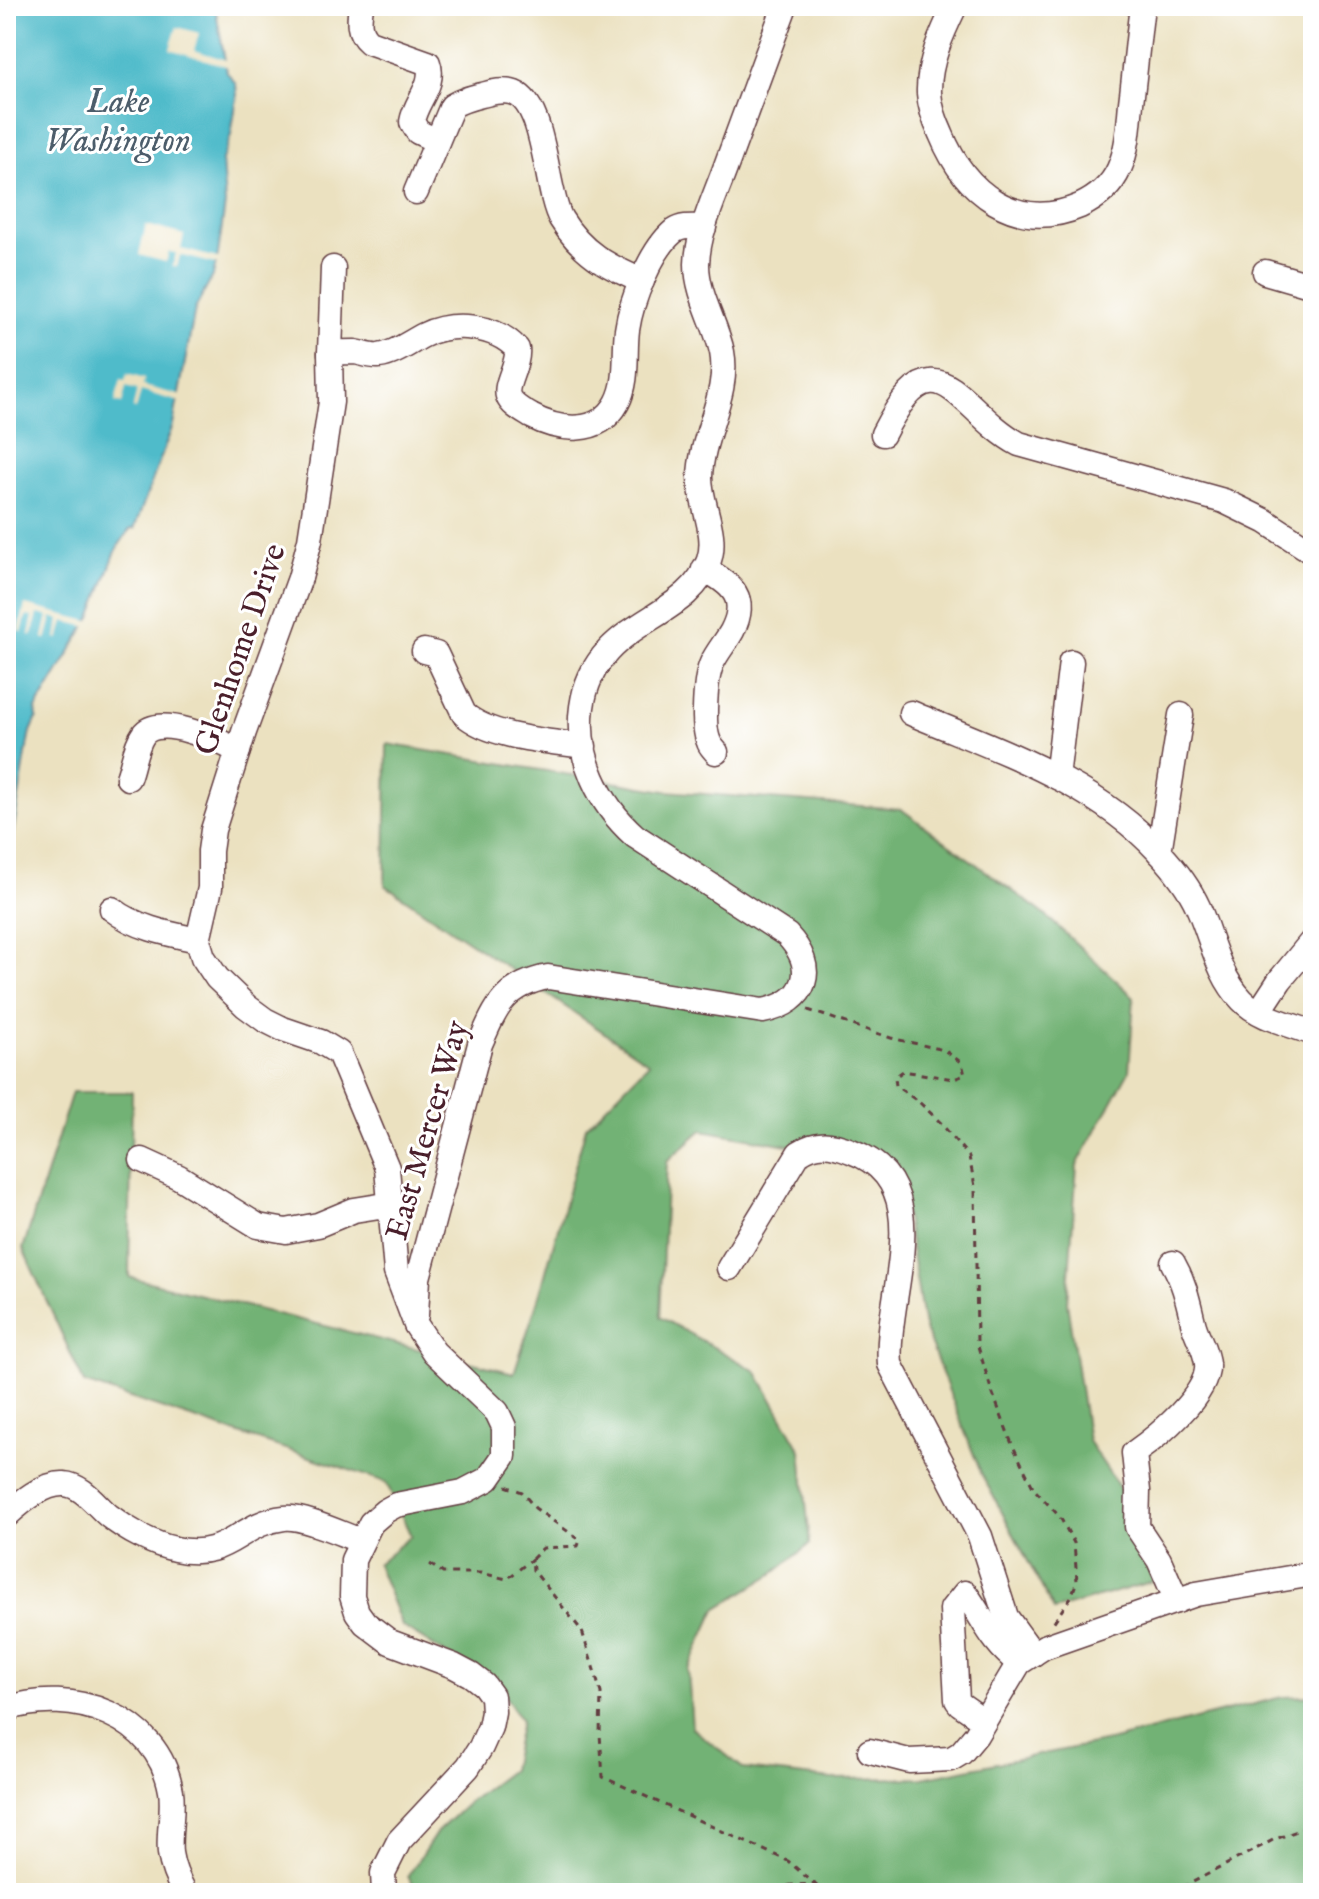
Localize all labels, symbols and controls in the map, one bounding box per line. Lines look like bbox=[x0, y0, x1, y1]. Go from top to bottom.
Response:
water label: Lake Washington bbox=[45, 81, 191, 163]
street label: Glenhome Drive bbox=[186, 539, 297, 761]
street label: East Mercer Way bbox=[377, 1016, 479, 1245]

